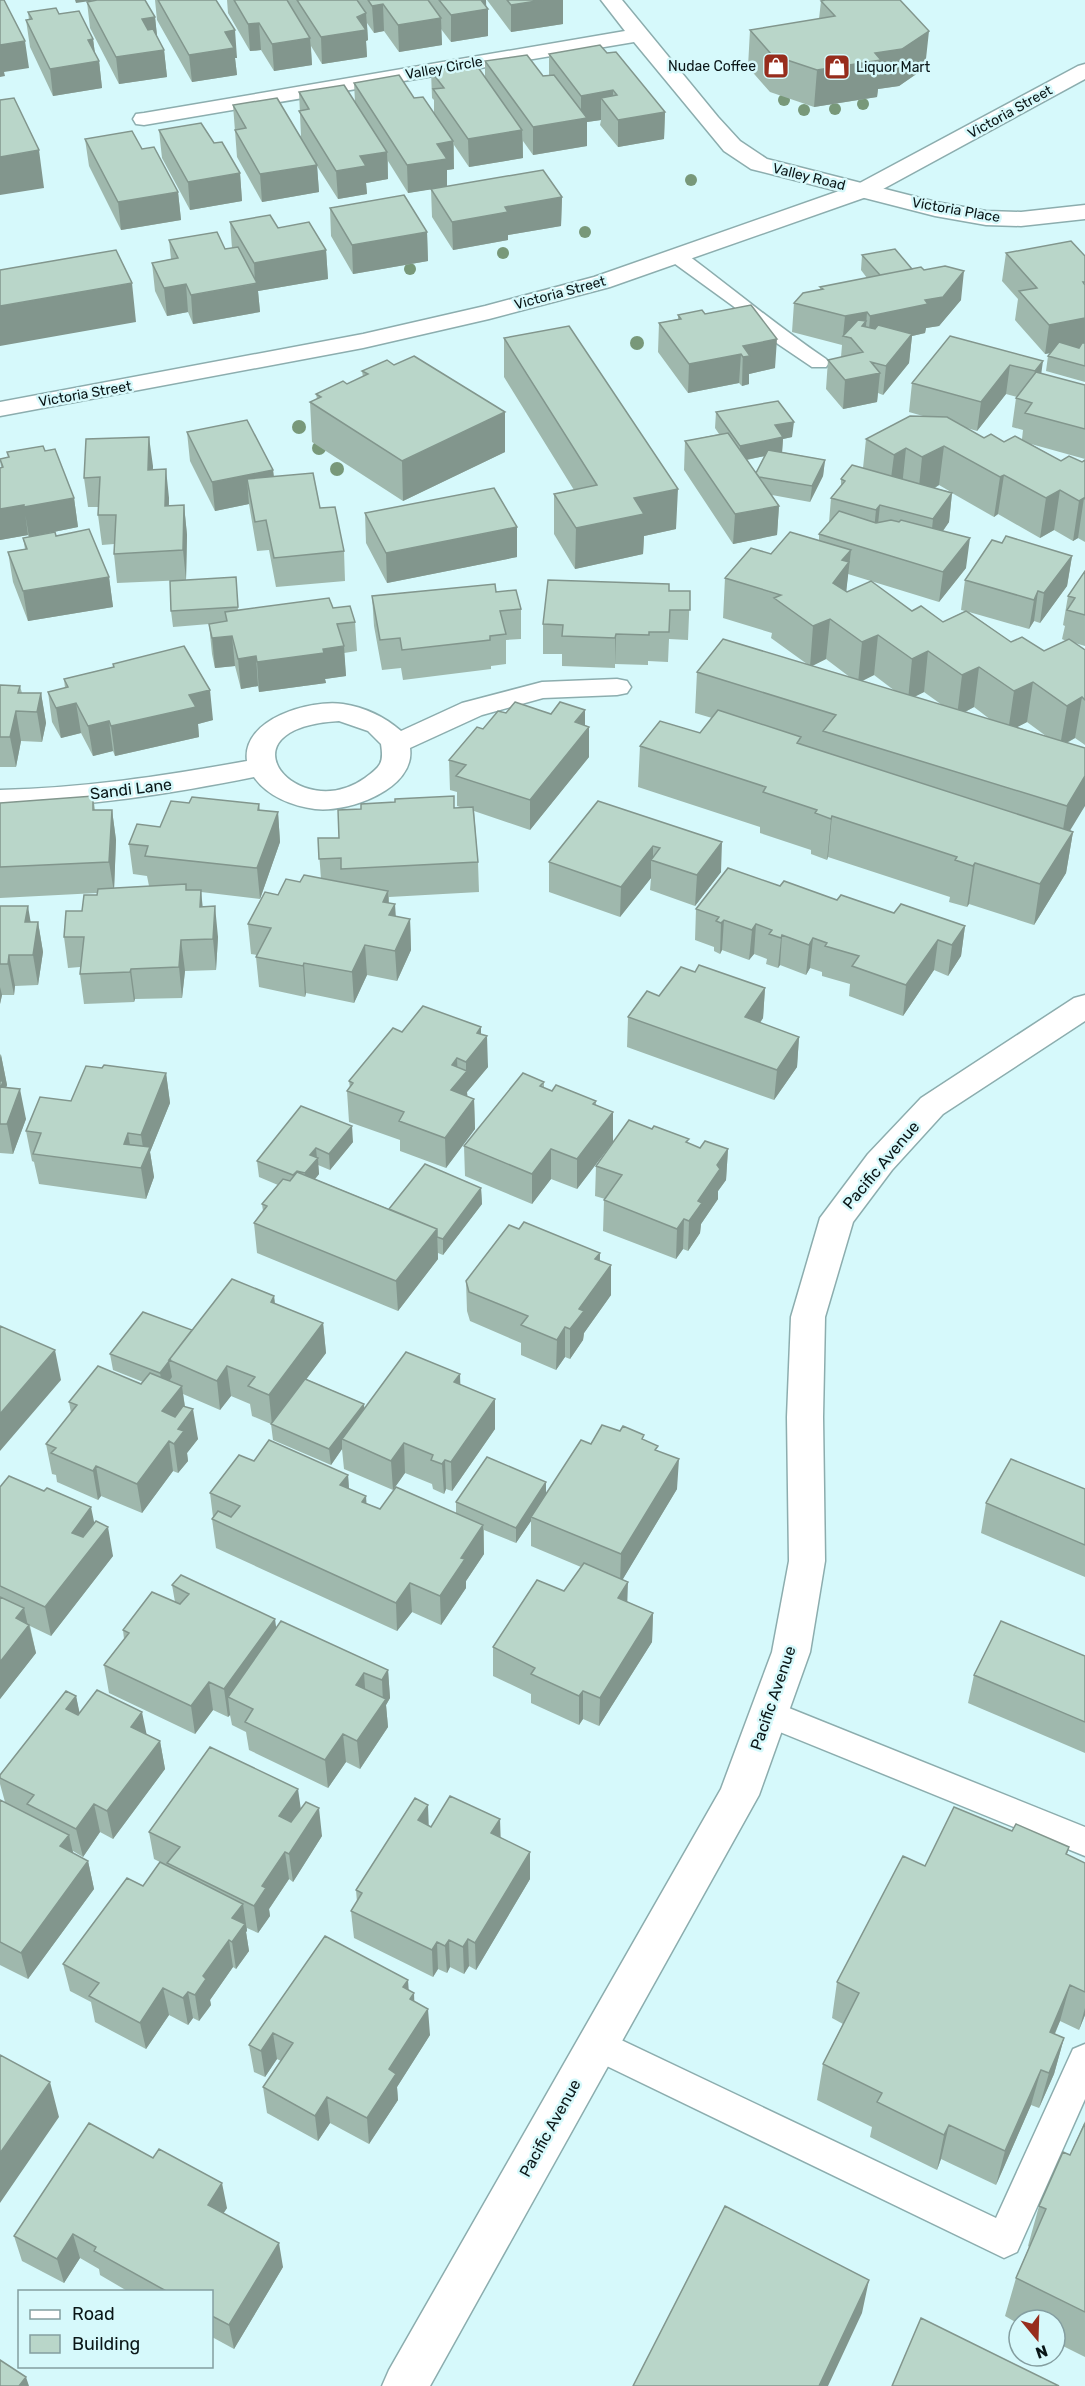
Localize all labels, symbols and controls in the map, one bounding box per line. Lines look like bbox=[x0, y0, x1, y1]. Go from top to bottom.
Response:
shop icon: Nudae Coffee bbox=[761, 51, 791, 81]
shop icon: Liquor Mart bbox=[822, 52, 852, 82]
street label: Valley Circle bbox=[404, 53, 484, 83]
place label: Nudae Coffee bbox=[668, 58, 756, 75]
place label: Liquor Mart bbox=[856, 59, 931, 76]
street label: Victoria Street bbox=[965, 82, 1056, 142]
street label: Valley Road bbox=[771, 160, 847, 194]
street label: Victoria Place bbox=[911, 194, 1002, 226]
street label: Victoria Street bbox=[512, 272, 608, 313]
street label: Victoria Street bbox=[37, 377, 133, 411]
street label: Sandi Lane bbox=[89, 775, 173, 803]
street label: Pacific Avenue bbox=[839, 1117, 923, 1213]
street label: Pacific Avenue bbox=[746, 1643, 800, 1753]
street label: Pacific Avenue bbox=[515, 2076, 585, 2180]
legend bbox=[18, 2290, 213, 2368]
text: Road bbox=[72, 2303, 115, 2325]
north arrow bbox=[1007, 2308, 1067, 2368]
text: Building bbox=[72, 2333, 140, 2355]
text: N bbox=[1033, 2341, 1050, 2363]

